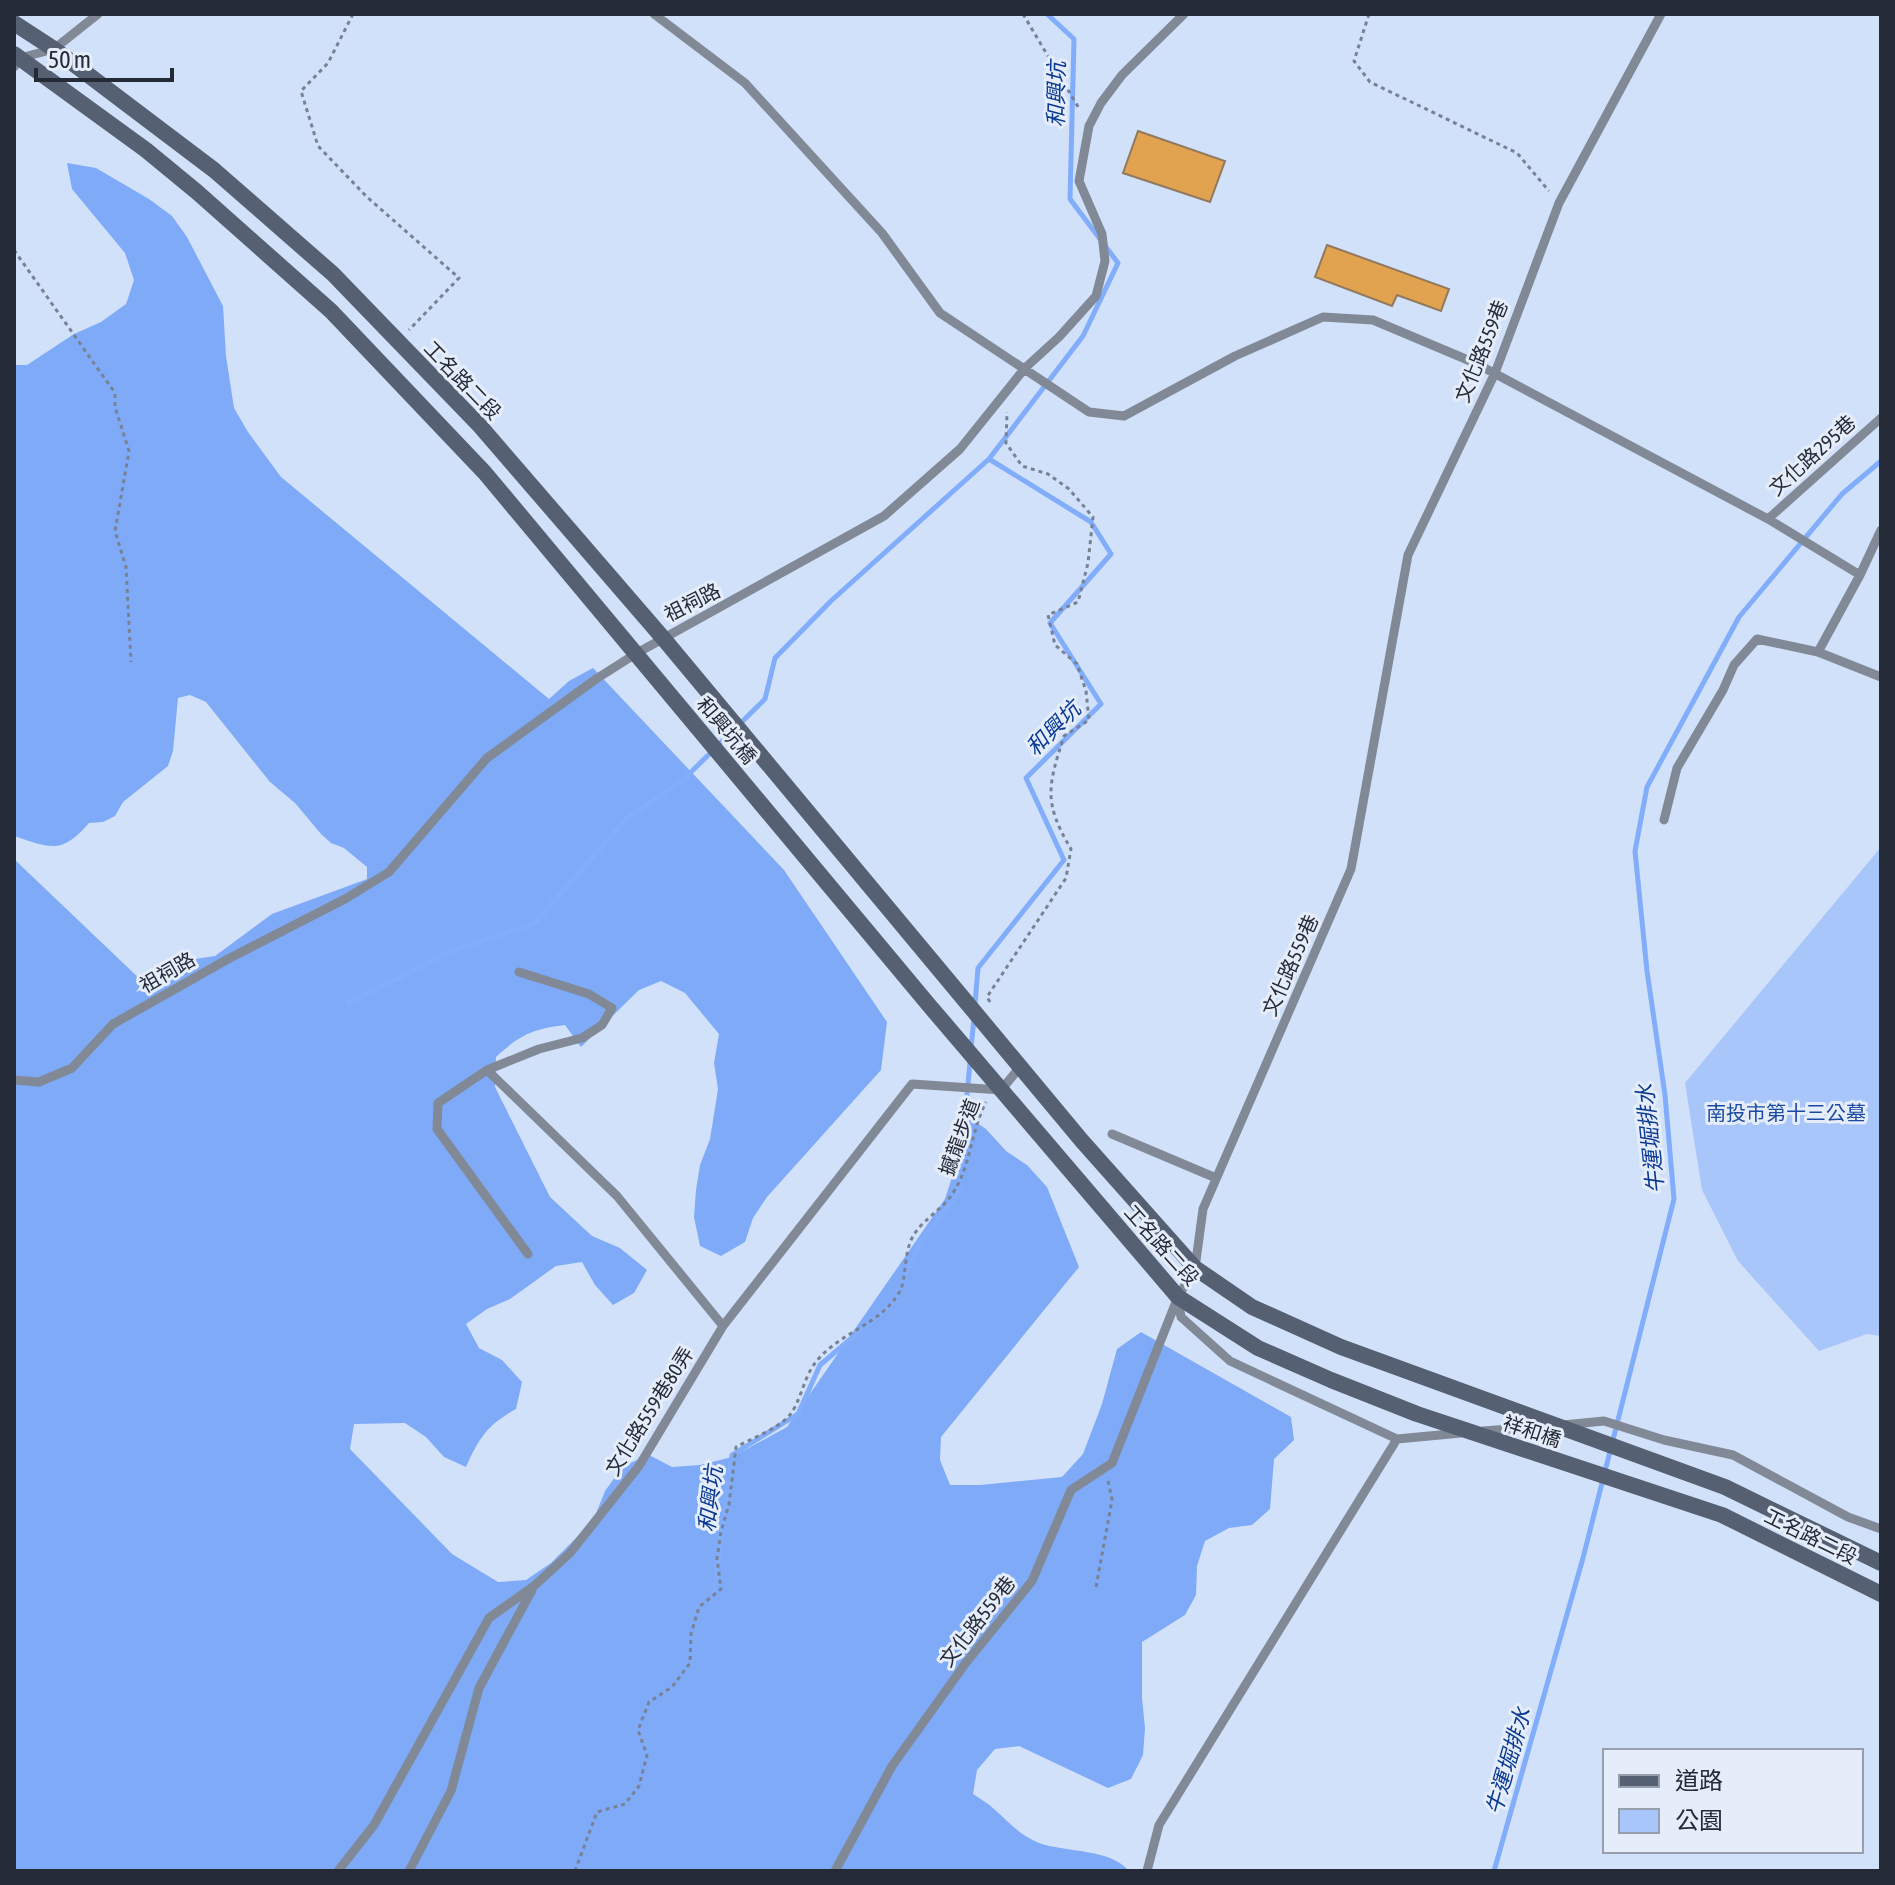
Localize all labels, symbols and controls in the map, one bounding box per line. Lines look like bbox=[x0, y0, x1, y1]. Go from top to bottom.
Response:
scale bar bbox=[36, 32, 172, 82]
text: 50 m bbox=[48, 46, 91, 73]
water label: 和興坑 bbox=[1042, 58, 1070, 127]
street label: 文化路559巷 bbox=[1450, 297, 1512, 405]
street label: 工名路二段 bbox=[420, 336, 506, 424]
street label: 文化路295巷 bbox=[1764, 410, 1860, 500]
street label: 祖祠路 bbox=[660, 578, 724, 626]
street label: 和興坑橋 bbox=[692, 692, 762, 768]
water label: 和興坑 bbox=[1020, 693, 1088, 761]
street label: 文化路559巷 bbox=[1257, 911, 1323, 1019]
street label: 祖祠路 bbox=[135, 947, 199, 997]
water label: 牛運堀排水 bbox=[1631, 1082, 1669, 1195]
street label: 撼龍步道 bbox=[935, 1095, 983, 1179]
park label: 南投市第十三公墓 bbox=[1706, 1101, 1866, 1124]
street label: 工名路二段 bbox=[1120, 1200, 1204, 1290]
street label: 文化路559巷80弄 bbox=[600, 1343, 698, 1479]
street label: 祥和橋 bbox=[1500, 1411, 1564, 1451]
water label: 和興坑 bbox=[693, 1462, 727, 1533]
street label: 工名路二段 bbox=[1761, 1504, 1861, 1568]
street label: 文化路559巷 bbox=[935, 1571, 1019, 1671]
water label: 牛運堀排水 bbox=[1480, 1704, 1536, 1817]
legend bbox=[1603, 1749, 1863, 1853]
text: 道路 bbox=[1675, 1767, 1723, 1794]
text: 公園 bbox=[1675, 1807, 1723, 1834]

